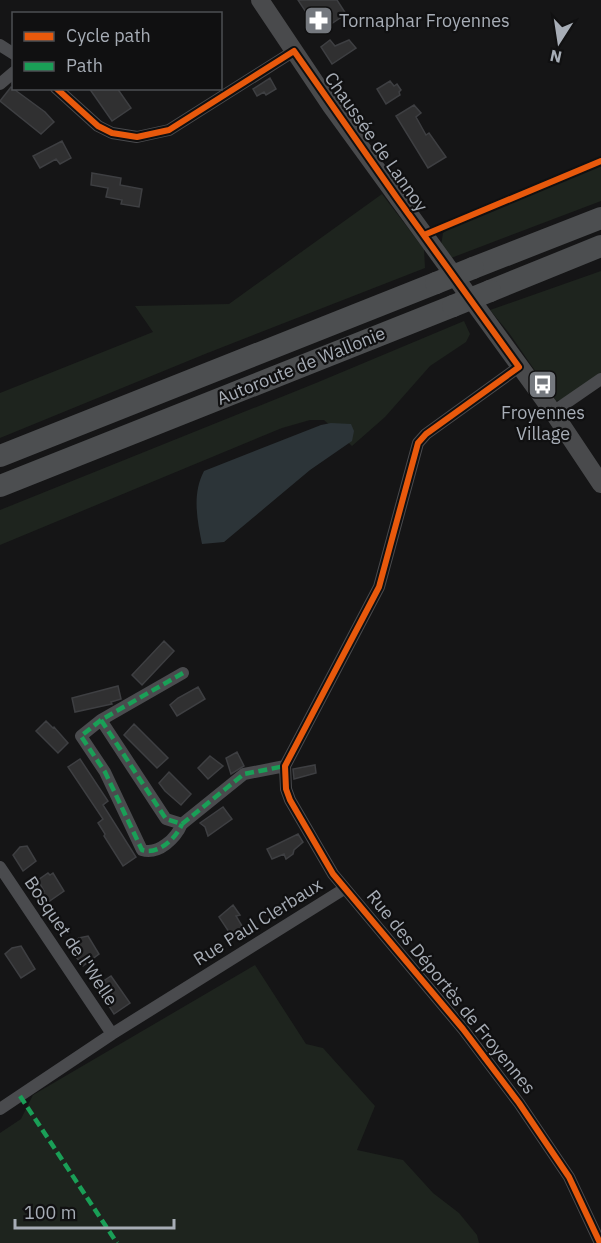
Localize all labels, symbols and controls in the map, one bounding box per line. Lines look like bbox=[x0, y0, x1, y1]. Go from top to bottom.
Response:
pharmacy icon: Tornaphar Froyennes bbox=[302, 5, 334, 37]
place label: Tornaphar Froyennes bbox=[339, 9, 510, 32]
legend bbox=[12, 12, 222, 90]
north arrow bbox=[529, 12, 589, 72]
text: Cycle path bbox=[66, 24, 151, 47]
text: N bbox=[548, 46, 564, 68]
text: Path bbox=[66, 54, 103, 77]
street label: Chaussée de Lannoy bbox=[320, 67, 433, 216]
street label: Autoroute de Wallonie bbox=[213, 321, 389, 410]
bus stop icon: Froyennes Village bbox=[527, 368, 559, 400]
place label: Froyennes Village bbox=[501, 401, 585, 445]
street label: Bosquet de l'Welle bbox=[20, 872, 123, 1010]
street label: Rue Paul Clerbaux bbox=[189, 873, 326, 970]
street label: Rue des Déportès de Froyennes bbox=[362, 885, 541, 1098]
scale bar bbox=[15, 1192, 174, 1230]
text: 100 m bbox=[24, 1201, 76, 1224]

